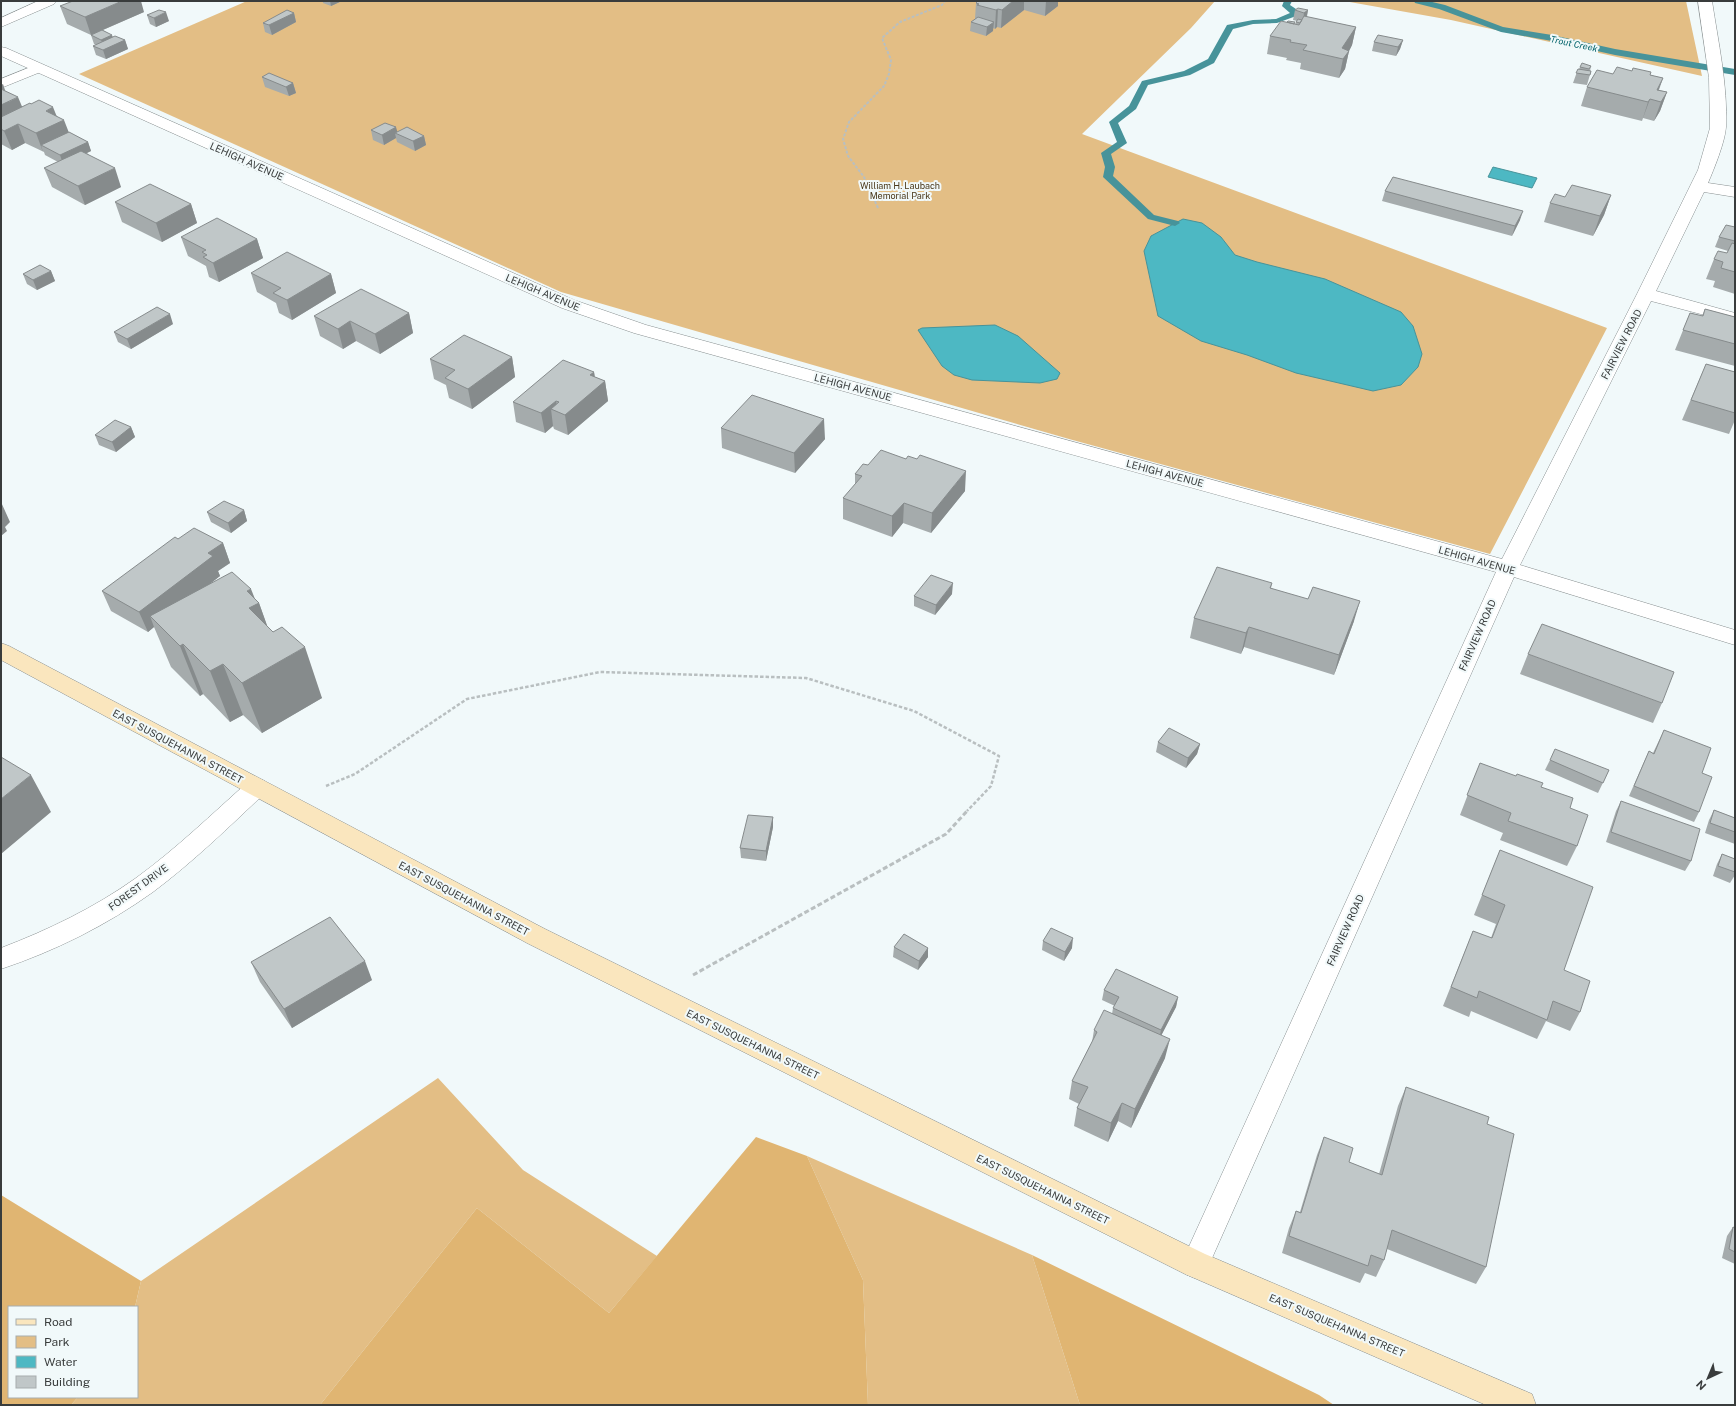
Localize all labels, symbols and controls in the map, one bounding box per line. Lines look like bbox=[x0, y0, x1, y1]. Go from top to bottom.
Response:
water label: Trout Creek bbox=[1550, 33, 1599, 54]
street label: LEHIGH AVENUE bbox=[208, 139, 286, 183]
park label: William H. Laubach Memorial Park bbox=[860, 180, 940, 201]
street label: LEHIGH AVENUE bbox=[504, 271, 582, 313]
street label: FAIRVIEW ROAD bbox=[1598, 307, 1644, 381]
street label: LEHIGH AVENUE bbox=[813, 371, 893, 403]
street label: LEHIGH AVENUE bbox=[1125, 457, 1205, 489]
street label: LEHIGH AVENUE bbox=[1437, 543, 1517, 577]
street label: FAIRVIEW ROAD bbox=[1456, 597, 1498, 673]
street label: EAST SUSQUEHANNA STREET bbox=[111, 706, 245, 786]
street label: EAST SUSQUEHANNA STREET bbox=[397, 858, 531, 938]
street label: FOREST DRIVE bbox=[106, 861, 170, 913]
street label: FAIRVIEW ROAD bbox=[1324, 892, 1366, 968]
street label: EAST SUSQUEHANNA STREET bbox=[685, 1007, 821, 1081]
street label: EAST SUSQUEHANNA STREET bbox=[975, 1152, 1111, 1226]
street label: EAST SUSQUEHANNA STREET bbox=[1267, 1291, 1407, 1359]
legend bbox=[8, 1306, 138, 1398]
text: Road bbox=[44, 1315, 72, 1329]
text: Park bbox=[44, 1335, 70, 1349]
text: Water bbox=[44, 1355, 78, 1369]
north arrow bbox=[1688, 1358, 1728, 1398]
text: Building bbox=[44, 1375, 90, 1389]
text: N bbox=[1694, 1378, 1708, 1392]

